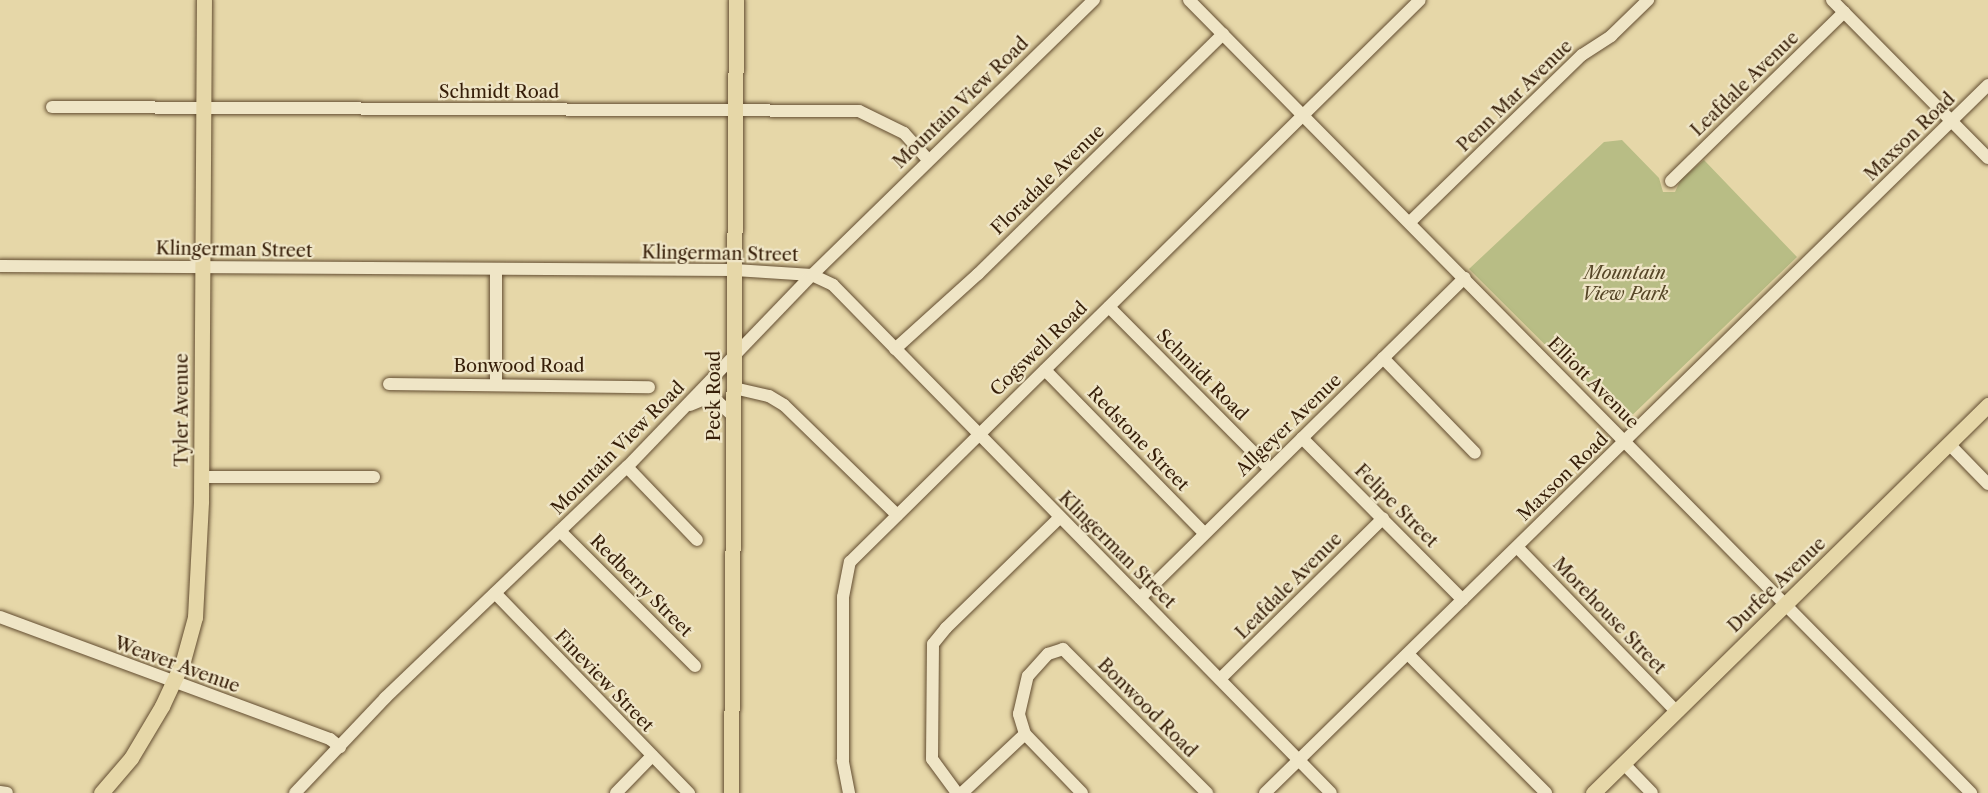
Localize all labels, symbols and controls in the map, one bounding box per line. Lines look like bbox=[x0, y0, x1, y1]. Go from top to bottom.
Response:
street label: Leafdale Avenue bbox=[1686, 27, 1804, 141]
street label: Mountain View Road bbox=[888, 32, 1034, 174]
street label: Penn Mar Avenue bbox=[1453, 35, 1577, 157]
street label: Schmidt Road bbox=[439, 81, 559, 103]
street label: Maxson Road bbox=[1860, 88, 1960, 186]
street label: Floradale Avenue bbox=[987, 120, 1109, 240]
street label: Klingerman Street bbox=[156, 238, 312, 262]
street label: Klingerman Street bbox=[642, 242, 798, 266]
park label: Mountain View Park bbox=[1582, 263, 1668, 306]
street label: Cogswell Road bbox=[986, 297, 1092, 401]
street label: Schmidt Road bbox=[1152, 325, 1252, 425]
street label: Elliott Avenue bbox=[1543, 333, 1643, 433]
street label: Peck Road bbox=[703, 351, 725, 441]
street label: Tyler Avenue bbox=[171, 353, 193, 467]
street label: Bonwood Road bbox=[453, 355, 585, 377]
street label: Allgeyer Avenue bbox=[1231, 369, 1347, 481]
street label: Mountain View Road bbox=[546, 376, 690, 520]
street label: Redstone Street bbox=[1083, 382, 1193, 496]
street label: Maxson Road bbox=[1513, 428, 1613, 526]
street label: Felipe Street bbox=[1350, 460, 1442, 552]
street label: Klingerman Street bbox=[1054, 487, 1180, 613]
street label: Leafdale Avenue bbox=[1231, 528, 1347, 644]
street label: Redberry Street bbox=[585, 530, 697, 642]
street label: Durfee Avenue bbox=[1723, 533, 1831, 637]
street label: Morehouse Street bbox=[1548, 553, 1670, 679]
street label: Fineview Street bbox=[550, 625, 658, 737]
street label: Weaver Avenue bbox=[111, 632, 243, 698]
street label: Bonwood Road bbox=[1093, 654, 1201, 762]

